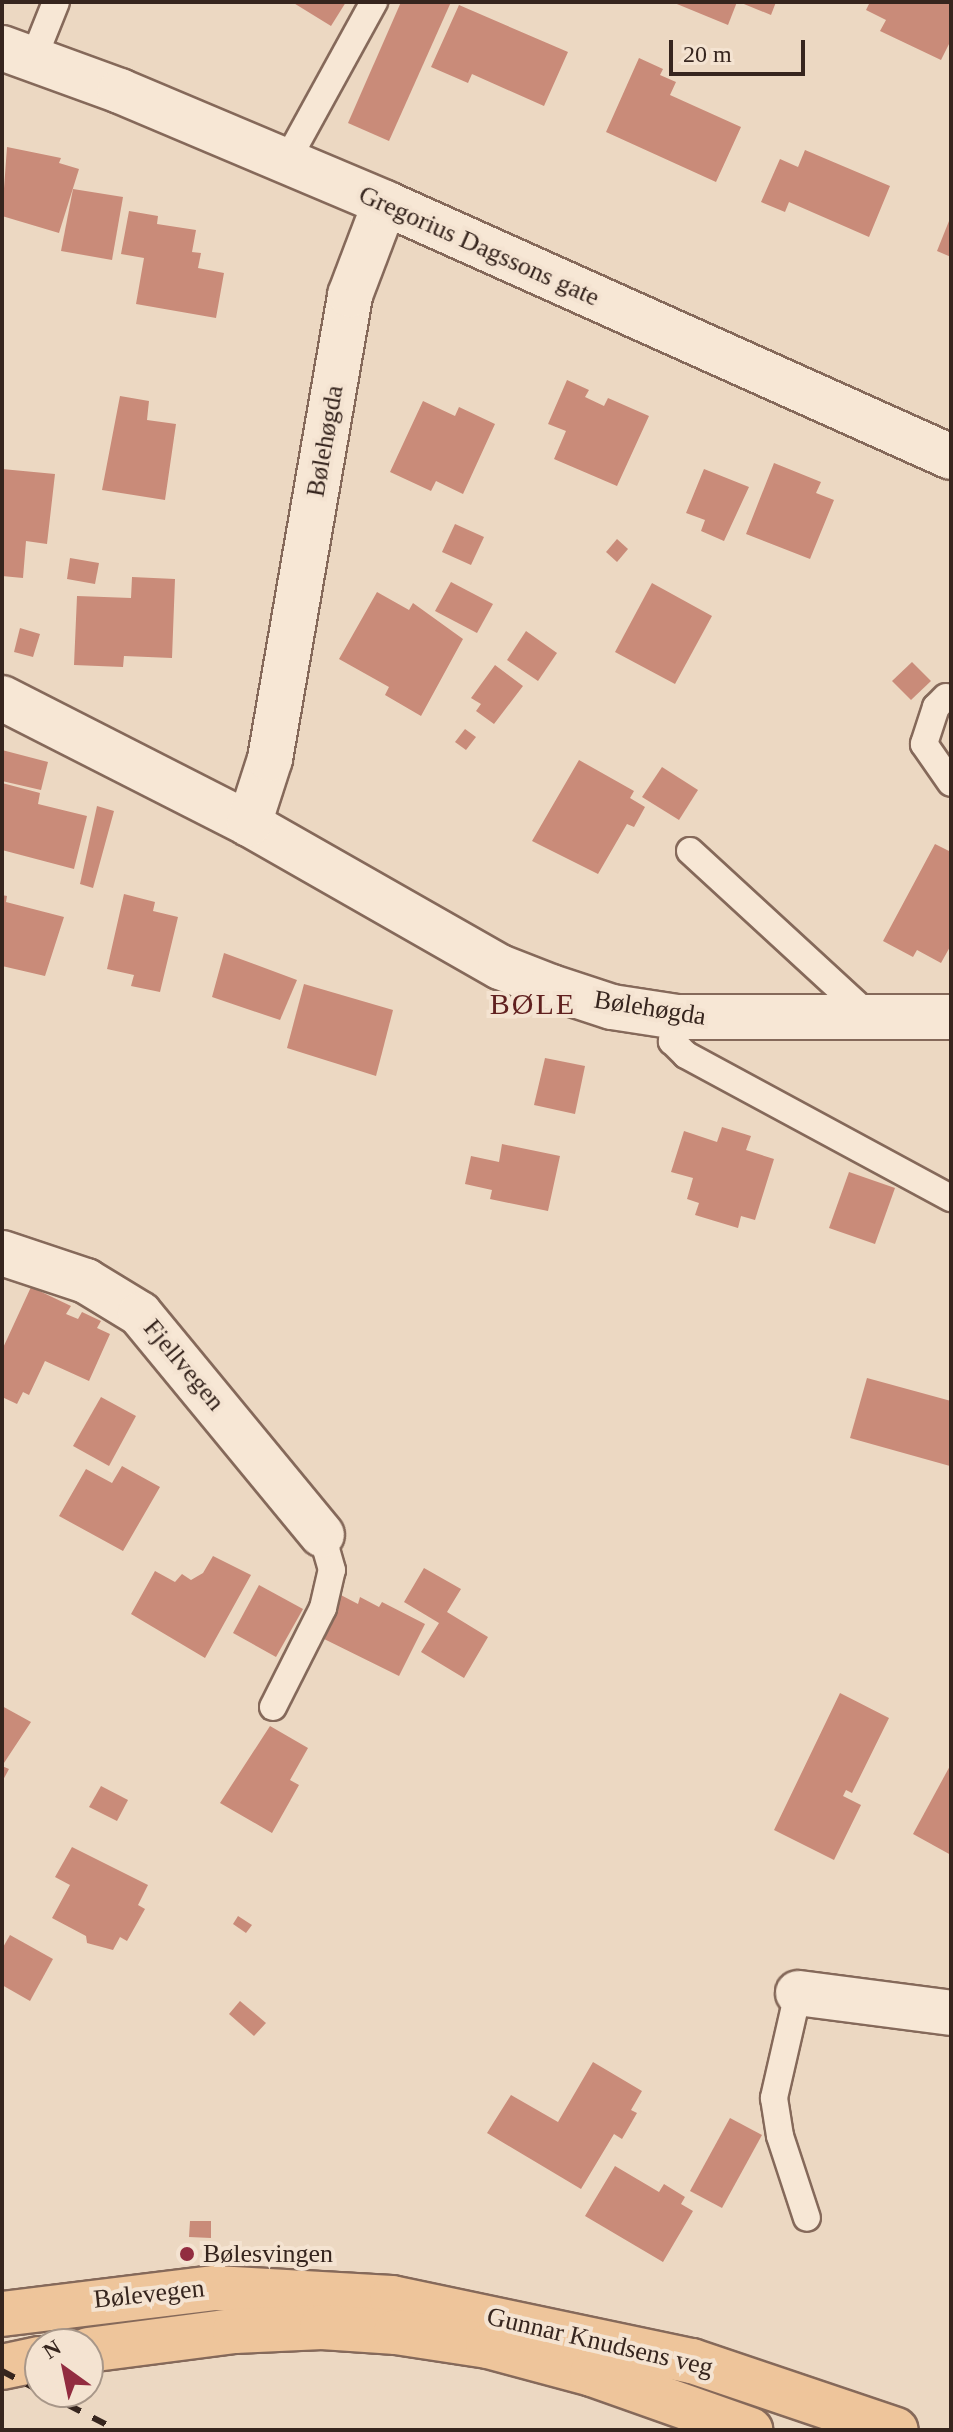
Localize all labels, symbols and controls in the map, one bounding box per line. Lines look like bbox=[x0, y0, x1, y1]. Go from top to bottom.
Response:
scale bar bbox=[673, 24, 809, 74]
text: 20 m bbox=[683, 41, 732, 67]
street label: Gregorius Dagssons gate bbox=[354, 179, 604, 313]
street label: Bølehøgda bbox=[300, 383, 350, 499]
street label: Bølehøgda bbox=[592, 984, 708, 1032]
district label: BØLE bbox=[490, 986, 576, 1022]
street label: Fjellvegen bbox=[137, 1313, 231, 1417]
place label: Bølesvingen bbox=[203, 2238, 333, 2270]
marker: Bølesvingen bbox=[178, 2245, 196, 2263]
street label: Bølevegen bbox=[92, 2273, 206, 2315]
street label: Gunnar Knudsens veg bbox=[484, 2301, 716, 2383]
north arrow bbox=[24, 2328, 104, 2408]
text: N bbox=[38, 2334, 65, 2364]

